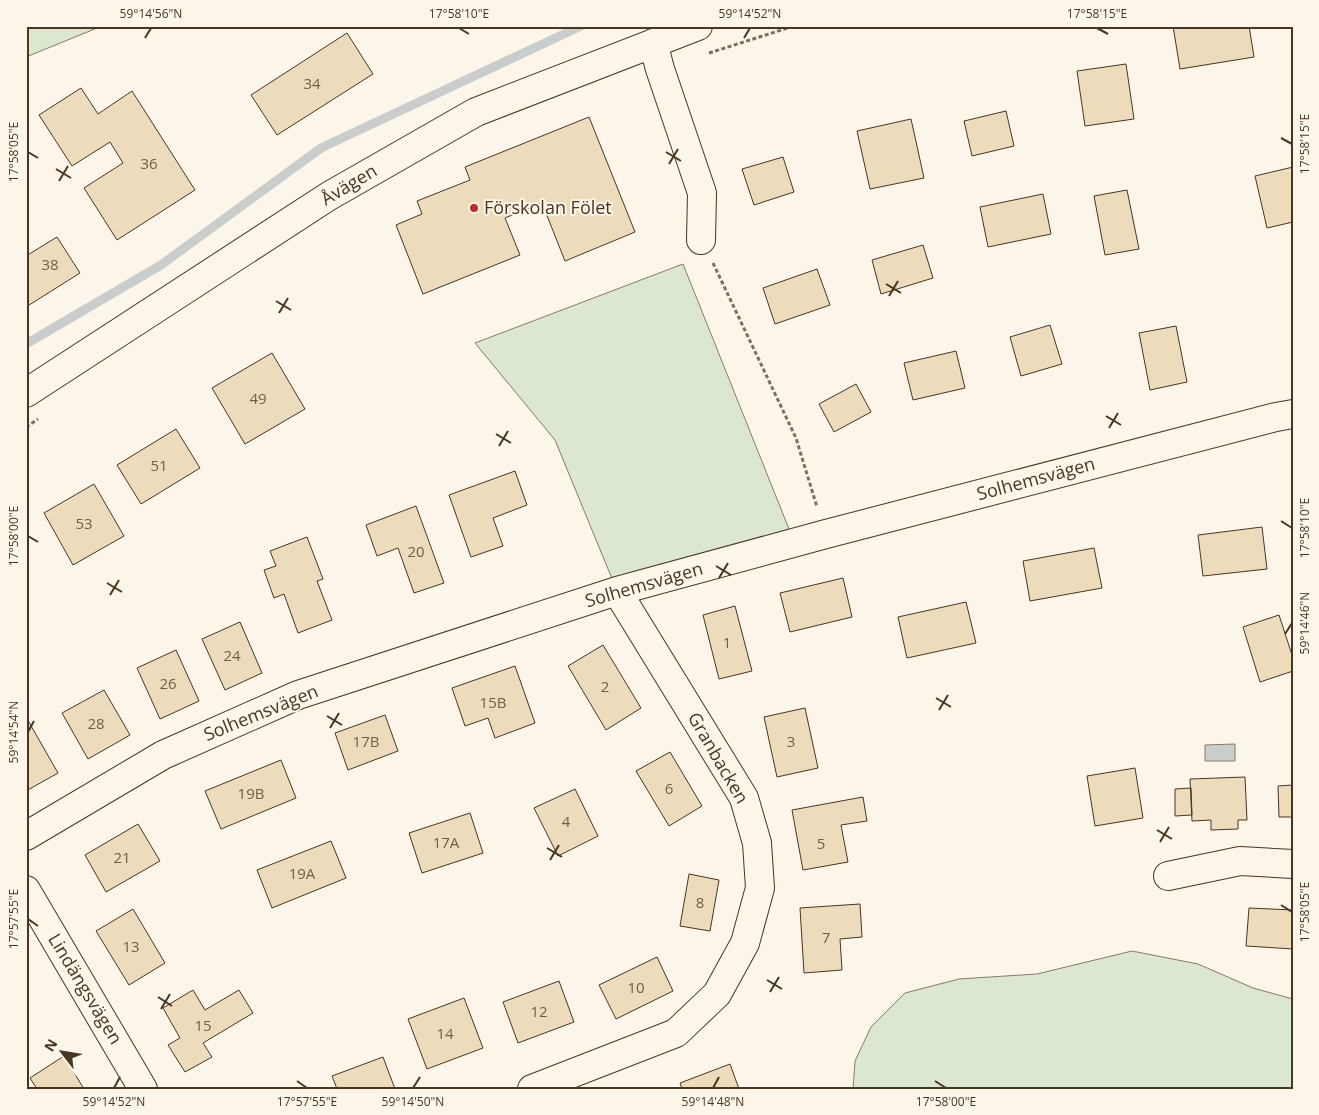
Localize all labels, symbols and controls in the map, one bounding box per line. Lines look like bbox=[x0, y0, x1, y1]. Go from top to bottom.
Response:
text: 59°14'56"N bbox=[120, 5, 182, 22]
text: 17°58'10"E bbox=[429, 5, 489, 22]
text: 59°14'52"N bbox=[719, 5, 781, 22]
text: 17°58'15"E bbox=[1067, 5, 1127, 22]
house number: 34 bbox=[303, 73, 321, 93]
text: 17°58'15"E bbox=[1296, 114, 1313, 174]
text: 17°58'05"E bbox=[5, 122, 22, 182]
house number: 36 bbox=[140, 153, 158, 173]
street label: Åvägen bbox=[316, 158, 381, 210]
place label: Förskolan Fölet bbox=[484, 195, 612, 219]
marker: Förskolan Fölet bbox=[468, 202, 480, 214]
house number: 38 bbox=[41, 254, 59, 274]
house number: 49 bbox=[249, 388, 267, 408]
street label: Solhemsvägen bbox=[974, 451, 1098, 505]
house number: 51 bbox=[150, 455, 168, 475]
text: 17°58'10"E bbox=[1296, 498, 1313, 558]
text: 17°58'00"E bbox=[5, 506, 22, 566]
house number: 53 bbox=[75, 513, 93, 533]
house number: 20 bbox=[407, 541, 425, 561]
street label: Solhemsvägen bbox=[582, 556, 705, 612]
text: 59°14'46"N bbox=[1296, 592, 1313, 654]
house number: 1 bbox=[723, 632, 731, 652]
house number: 24 bbox=[223, 645, 241, 665]
house number: 26 bbox=[159, 673, 177, 693]
house number: 2 bbox=[601, 676, 609, 696]
street label: Solhemsvägen bbox=[200, 678, 321, 746]
house number: 15B bbox=[480, 692, 506, 712]
text: 59°14'54"N bbox=[5, 701, 22, 763]
street label: Granbacken bbox=[683, 707, 755, 808]
house number: 28 bbox=[87, 713, 105, 733]
house number: 17B bbox=[353, 731, 379, 751]
house number: 3 bbox=[787, 731, 795, 751]
house number: 6 bbox=[665, 778, 673, 798]
house number: 19B bbox=[238, 783, 264, 803]
house number: 4 bbox=[562, 811, 571, 831]
house number: 17A bbox=[433, 832, 460, 852]
house number: 5 bbox=[817, 833, 825, 853]
house number: 21 bbox=[113, 847, 131, 867]
house number: 19A bbox=[289, 863, 316, 883]
text: 17°58'05"E bbox=[1296, 882, 1313, 942]
text: 17°57'55"E bbox=[5, 889, 22, 949]
house number: 8 bbox=[696, 892, 704, 912]
house number: 7 bbox=[822, 927, 830, 947]
street label: Lindängsvägen bbox=[43, 929, 128, 1048]
house number: 13 bbox=[122, 936, 140, 956]
house number: 10 bbox=[627, 977, 645, 997]
house number: 12 bbox=[530, 1001, 548, 1021]
house number: 15 bbox=[194, 1015, 212, 1035]
house number: 14 bbox=[436, 1023, 454, 1043]
north arrow bbox=[38, 1028, 88, 1078]
text: N bbox=[39, 1035, 62, 1055]
text: 59°14'52"N bbox=[83, 1093, 145, 1110]
text: 17°57'55"E bbox=[277, 1093, 337, 1110]
text: 59°14'50"N bbox=[382, 1093, 444, 1110]
text: 59°14'48"N bbox=[682, 1093, 744, 1110]
text: 17°58'00"E bbox=[916, 1093, 976, 1110]

